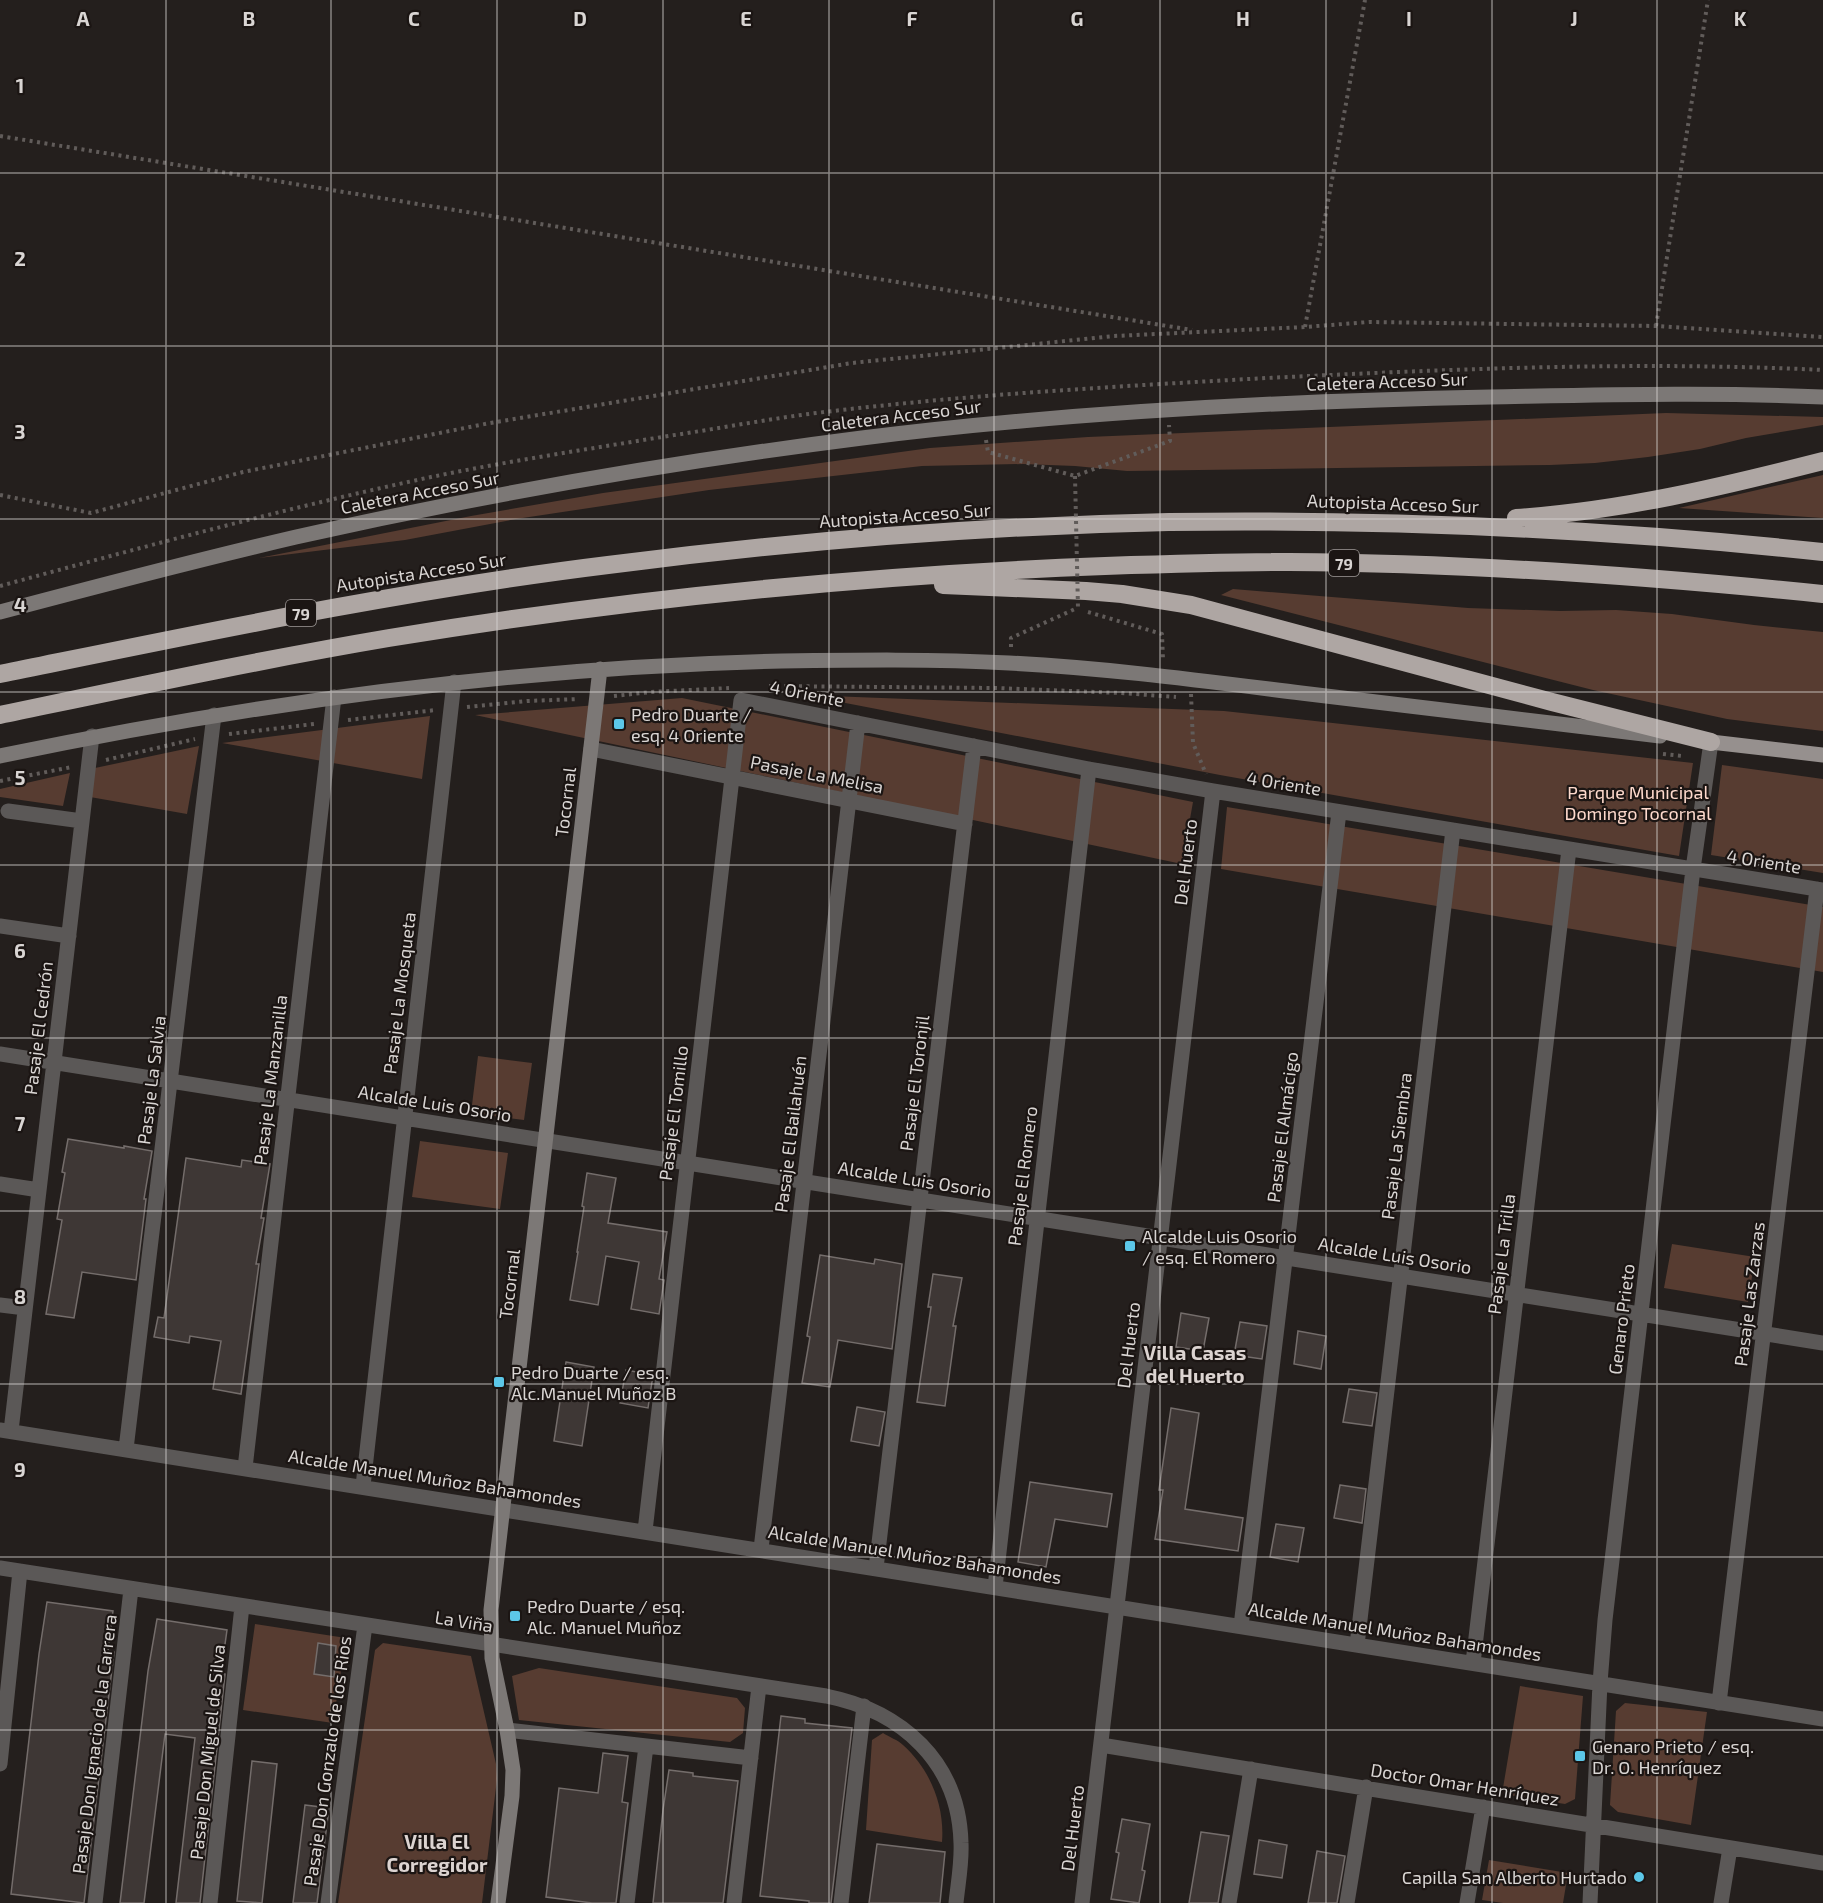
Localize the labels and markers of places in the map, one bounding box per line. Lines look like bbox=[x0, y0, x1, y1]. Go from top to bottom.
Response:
place label: Pedro Duarte / esq. 4 Oriente bbox=[631, 703, 752, 746]
marker: Pedro Duarte / esq. 4 Oriente bbox=[612, 717, 626, 731]
place label: Alcalde Luis Osorio / esq. El Romero bbox=[1142, 1225, 1297, 1268]
marker: Alcalde Luis Osorio / esq. El Romero bbox=[1123, 1239, 1137, 1253]
place label: Pedro Duarte / esq. Alc.Manuel Muñoz B bbox=[511, 1361, 677, 1404]
marker: Pedro Duarte / esq. Alc.Manuel Muñoz B bbox=[492, 1375, 506, 1389]
place label: Pedro Duarte / esq. Alc. Manuel Muñoz bbox=[527, 1595, 685, 1638]
marker: Pedro Duarte / esq. Alc. Manuel Muñoz bbox=[508, 1609, 522, 1623]
place label: Genaro Prieto / esq. Dr. O. Henríquez bbox=[1592, 1735, 1754, 1778]
marker: Genaro Prieto / esq. Dr. O. Henríquez bbox=[1573, 1749, 1587, 1763]
place label: Capilla San Alberto Hurtado bbox=[1402, 1866, 1627, 1888]
marker: Capilla San Alberto Hurtado bbox=[1632, 1870, 1646, 1884]

